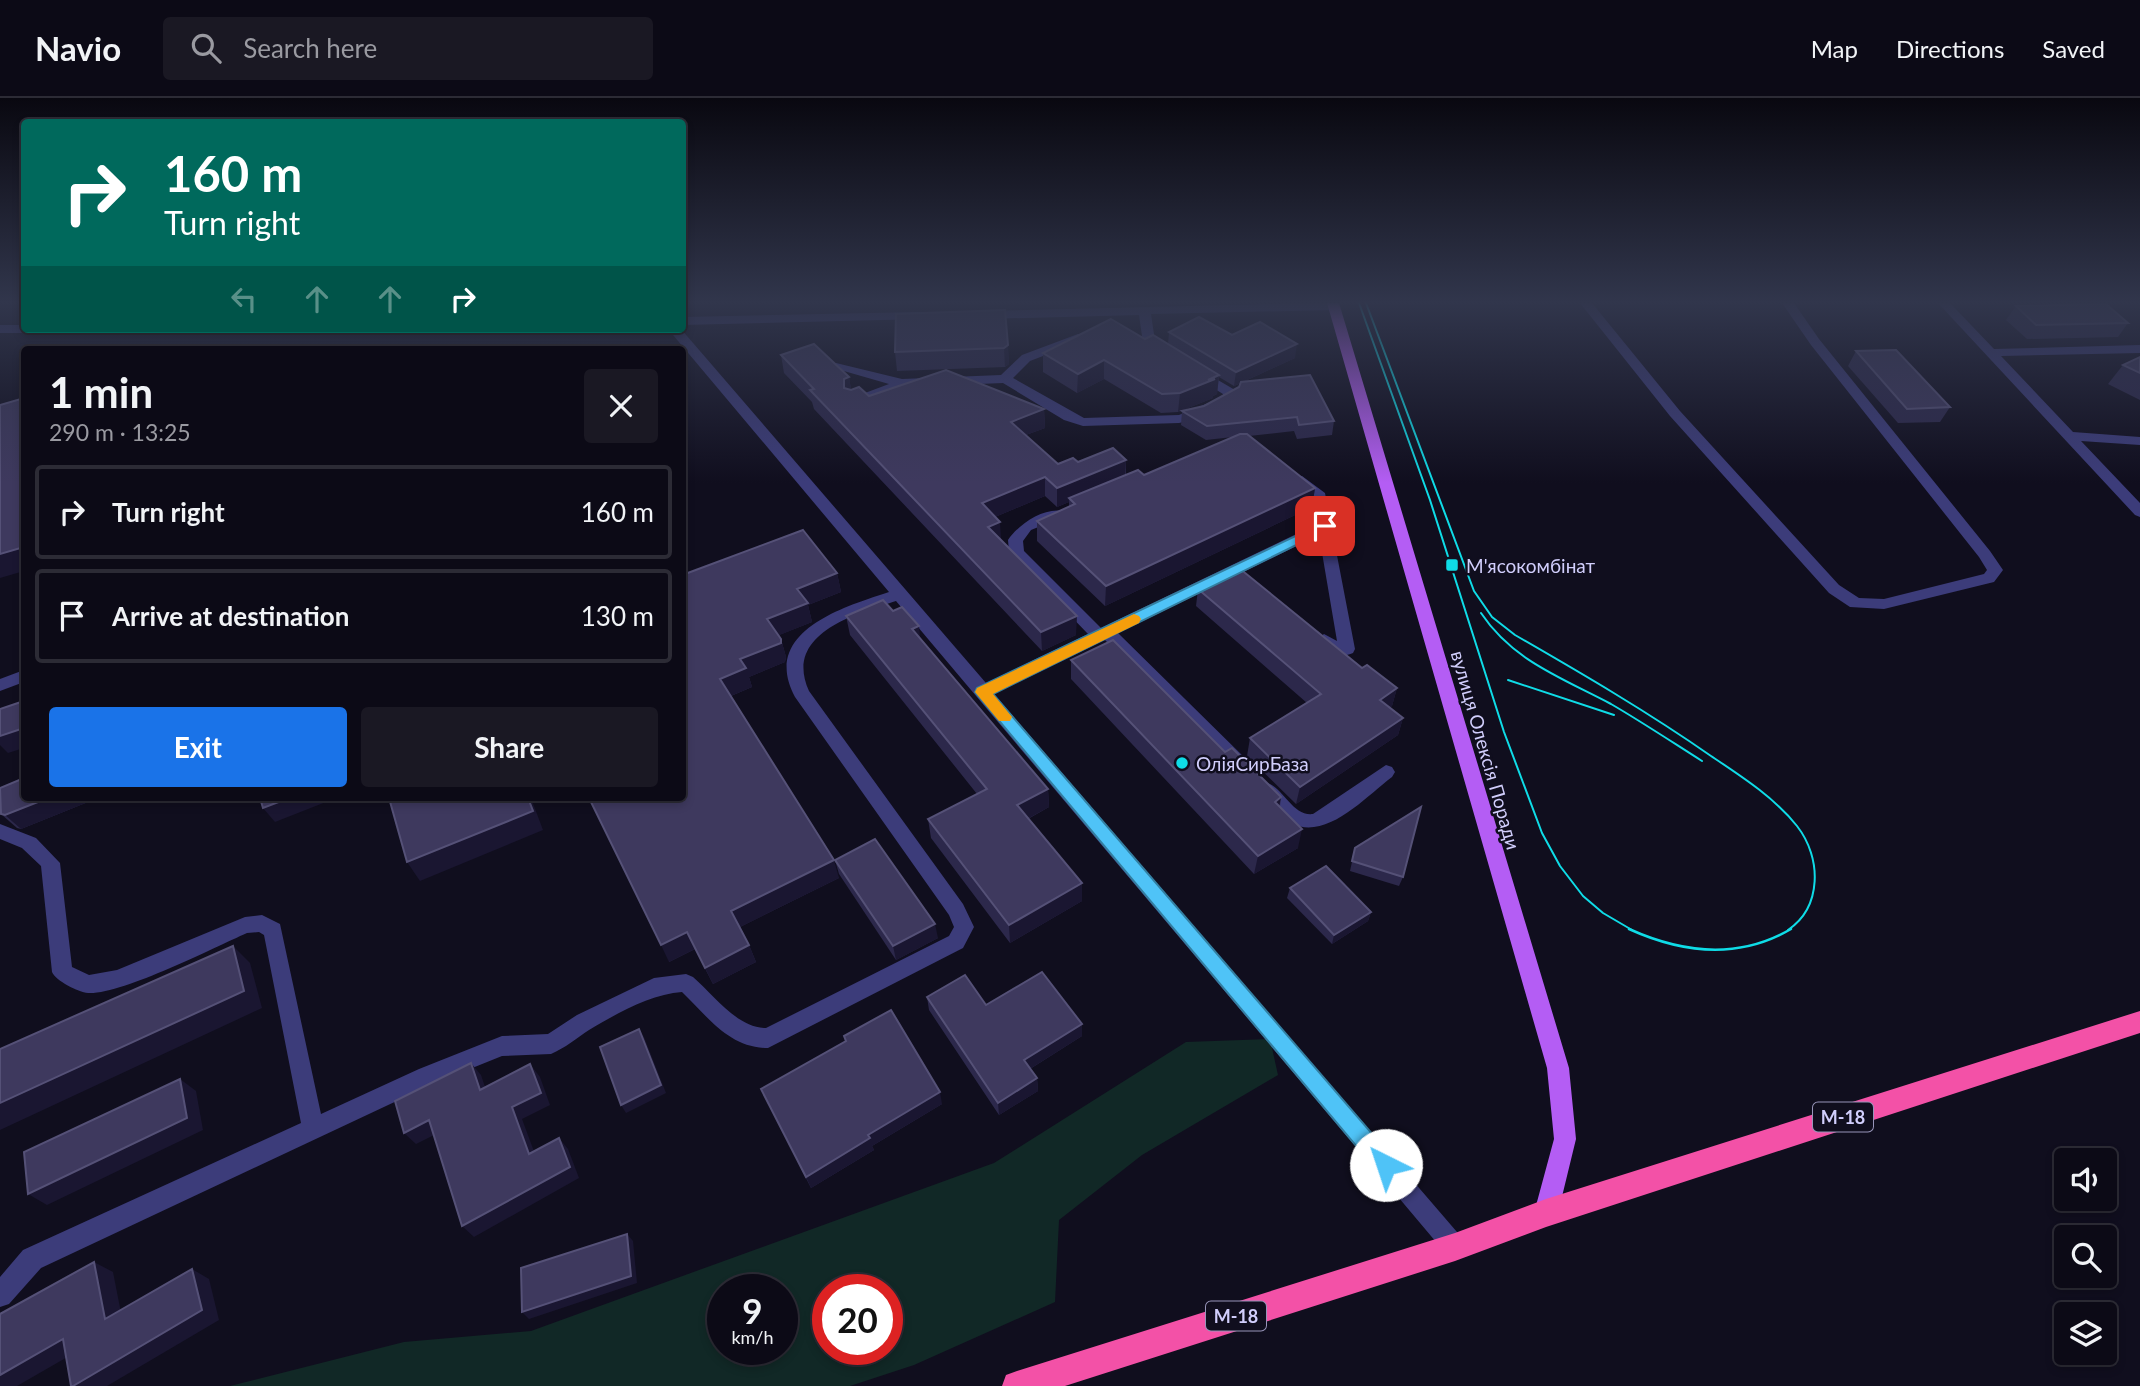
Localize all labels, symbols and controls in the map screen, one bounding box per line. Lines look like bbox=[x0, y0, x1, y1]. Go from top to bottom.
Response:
search box bbox=[163, 17, 653, 80]
text: Navio bbox=[35, 28, 121, 68]
icon: search bbox=[187, 29, 225, 67]
text: Search here bbox=[243, 32, 377, 64]
text: Map bbox=[1811, 34, 1858, 63]
text: Directions bbox=[1896, 34, 2004, 63]
text: Saved bbox=[2042, 34, 2105, 63]
text: 160 m bbox=[164, 144, 302, 202]
icon: right bbox=[49, 147, 140, 238]
text: Turn right bbox=[164, 203, 300, 242]
icon: left bbox=[225, 280, 263, 318]
icon: ahead bbox=[298, 280, 336, 318]
icon: ahead bbox=[371, 280, 409, 318]
icon: right bbox=[444, 280, 482, 318]
text: 1 min bbox=[49, 367, 153, 417]
button: close bbox=[584, 369, 658, 443]
text: 290 m · 13:25 bbox=[49, 418, 191, 446]
icon: right bbox=[53, 493, 91, 531]
text: Turn right bbox=[112, 496, 225, 528]
text: 160 m bbox=[581, 496, 654, 528]
pin bbox=[1295, 496, 1355, 556]
icon: arrive bbox=[1306, 507, 1344, 545]
place label: М'ясокомбінат bbox=[1466, 554, 1596, 577]
marker: М'ясокомбінат bbox=[1444, 557, 1460, 573]
icon: arrive bbox=[53, 597, 91, 635]
text: Arrive at destination bbox=[112, 600, 349, 632]
text: 130 m bbox=[581, 600, 654, 632]
street label: вулиця Олексія Поради bbox=[1447, 648, 1525, 852]
button: Exit bbox=[49, 707, 347, 787]
button: Share bbox=[361, 707, 658, 787]
place label: ОліяСирБаза bbox=[1196, 752, 1309, 775]
marker: ОліяСирБаза bbox=[1174, 755, 1190, 771]
road number: М-18 bbox=[1813, 1102, 1873, 1132]
position arrow bbox=[1349, 1128, 1423, 1202]
map controls bbox=[2054, 1148, 2117, 1365]
button: sound bbox=[2054, 1148, 2117, 1211]
button: search bbox=[2054, 1225, 2117, 1288]
speed limit sign: 20 bbox=[812, 1274, 903, 1365]
text: 9 bbox=[742, 1289, 763, 1331]
road number: М-18 bbox=[1206, 1302, 1266, 1330]
button: layers bbox=[2054, 1302, 2117, 1365]
text: km/h bbox=[731, 1326, 774, 1348]

